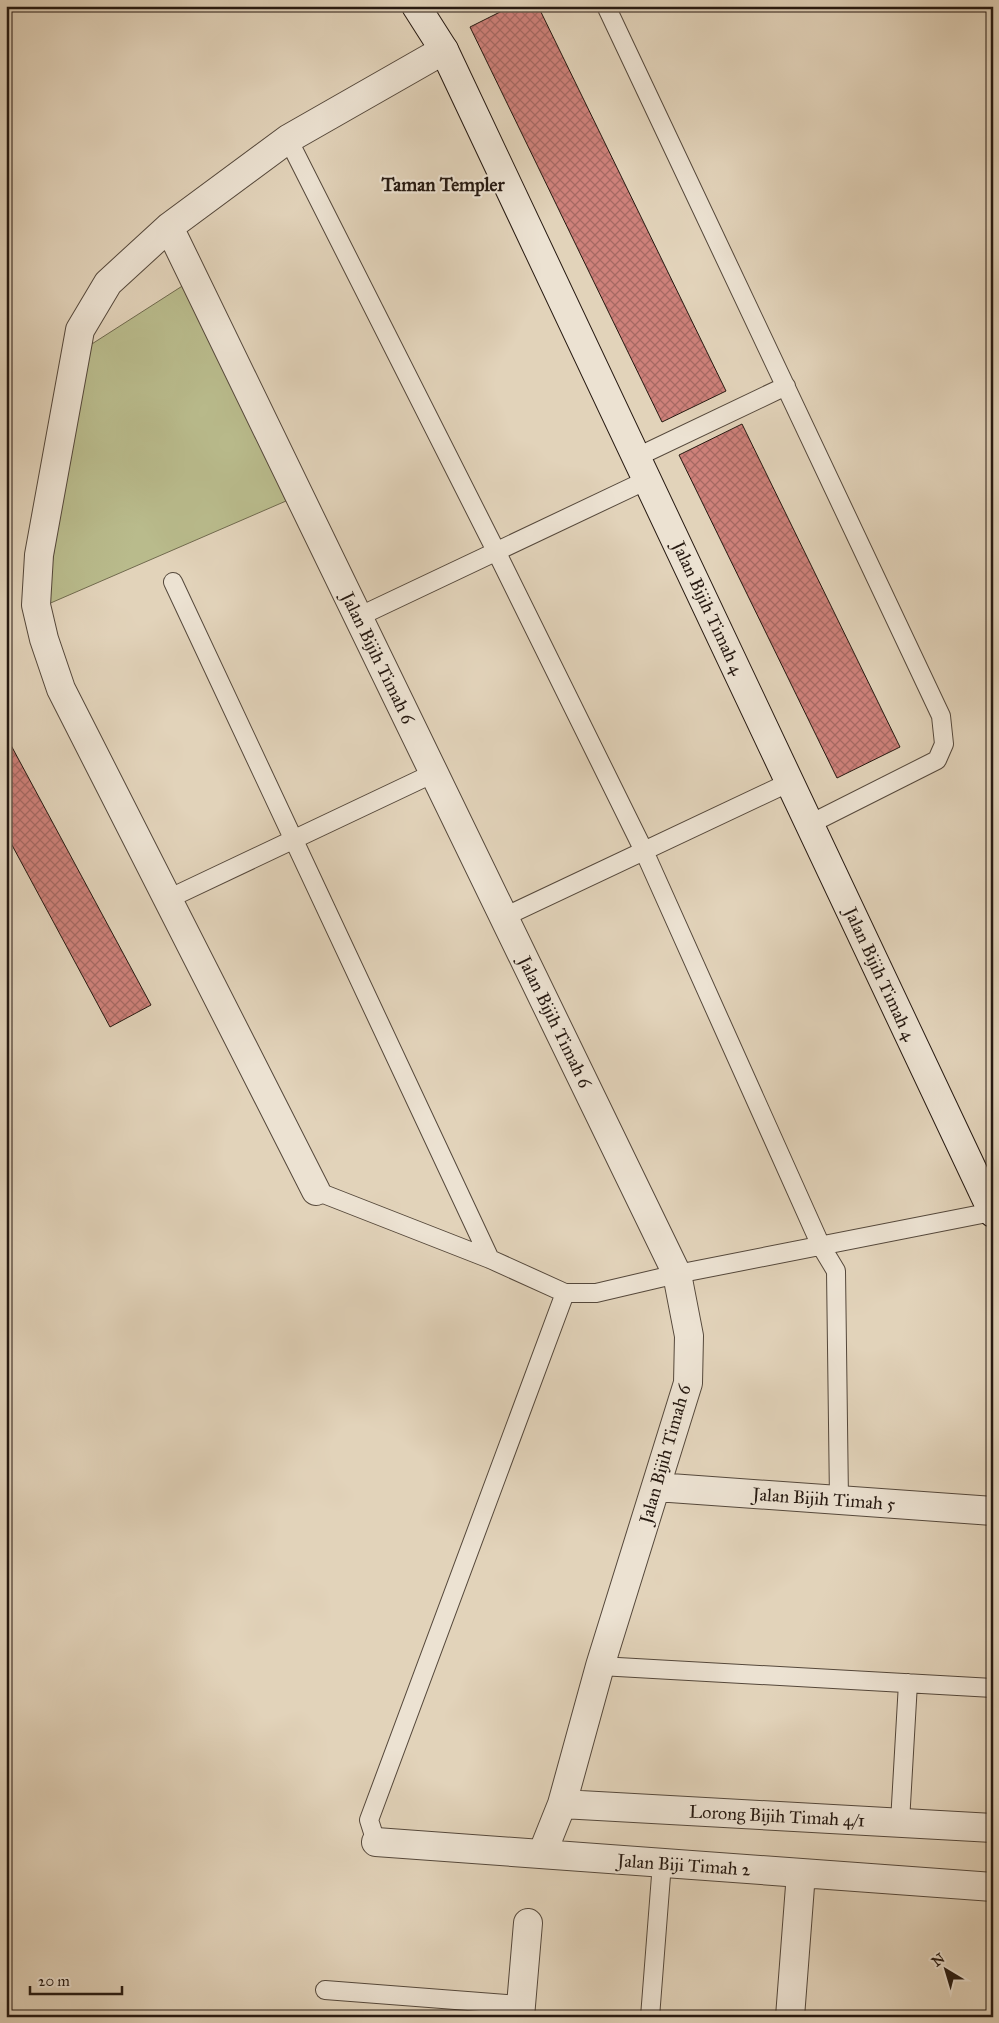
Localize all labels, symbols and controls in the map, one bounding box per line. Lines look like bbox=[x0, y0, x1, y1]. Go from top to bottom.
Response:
district label: Taman Templer bbox=[380, 173, 505, 197]
street label: Jalan Bijih Timah 4 bbox=[666, 536, 749, 679]
street label: Jalan Bijih Timah 6 bbox=[335, 587, 420, 729]
street label: Jalan Bijih Timah 4 bbox=[838, 902, 921, 1045]
street label: Jalan Bijih Timah 6 bbox=[512, 951, 597, 1093]
street label: Jalan Bijih Timah 6 bbox=[634, 1381, 697, 1528]
street label: Jalan Bijih Timah 5 bbox=[750, 1483, 897, 1516]
street label: Lorong Bijih Timah 4/1 bbox=[688, 1800, 866, 1833]
street label: Jalan Biji Timah 2 bbox=[615, 1849, 751, 1882]
north arrow bbox=[922, 1946, 972, 1996]
text: N bbox=[928, 1950, 948, 1971]
scale bar bbox=[30, 1963, 122, 1995]
text: 20 m bbox=[38, 1972, 70, 1990]

